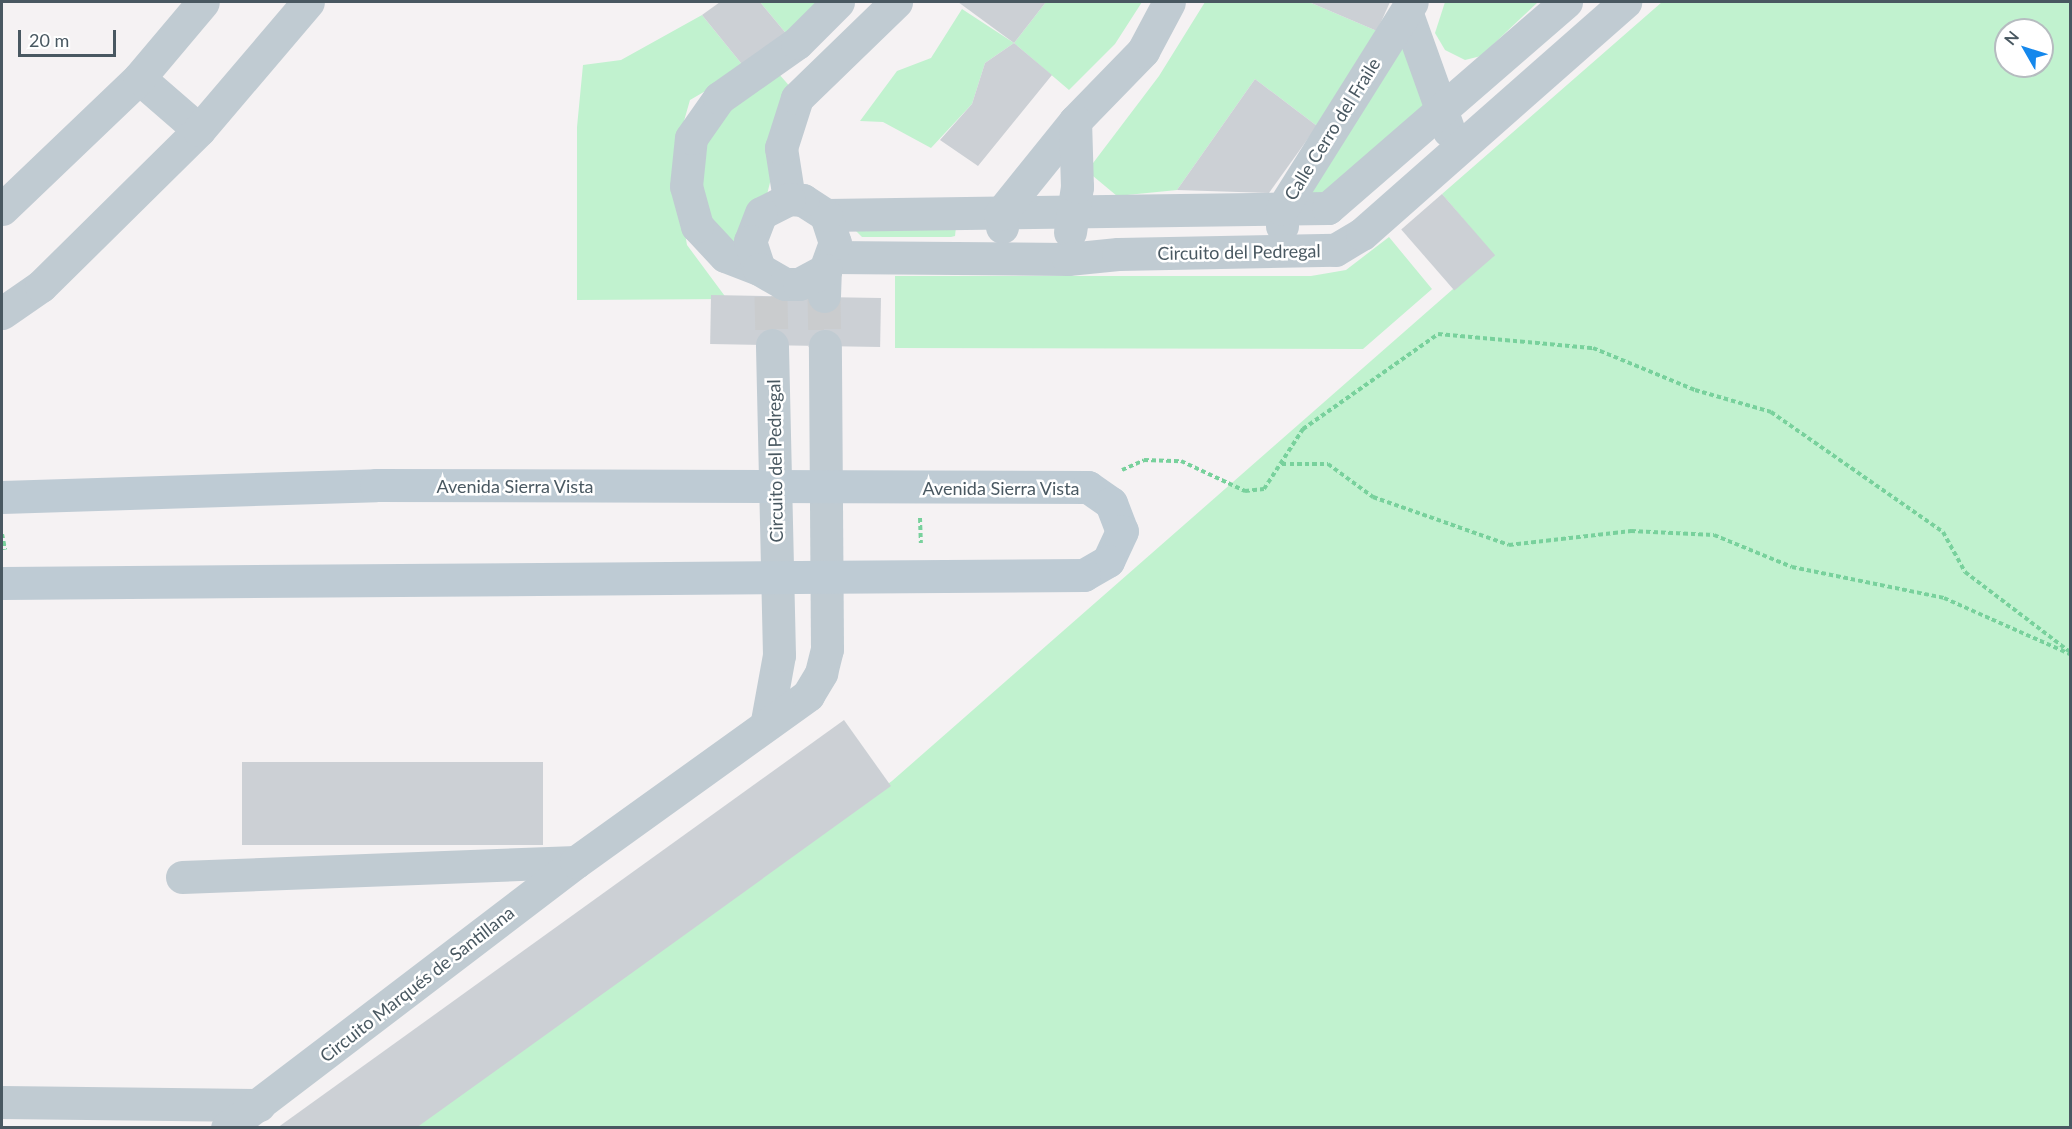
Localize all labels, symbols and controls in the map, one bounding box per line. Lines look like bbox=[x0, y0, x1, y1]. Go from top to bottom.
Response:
scale bar bbox=[21, 18, 118, 56]
north arrow bbox=[1994, 18, 2054, 78]
text: N bbox=[2000, 27, 2022, 48]
text: 20 m bbox=[29, 29, 69, 51]
street label: Calle Cerro del Fraile bbox=[1279, 54, 1385, 204]
street label: Circuito del Pedregal bbox=[1157, 240, 1321, 264]
street label: Circuito del Pedregal bbox=[763, 379, 787, 543]
street label: Avenida Sierra Vista bbox=[436, 475, 594, 497]
street label: Avenida Sierra Vista bbox=[922, 477, 1080, 499]
street label: Circuito Marqués de Santillana bbox=[316, 901, 518, 1067]

